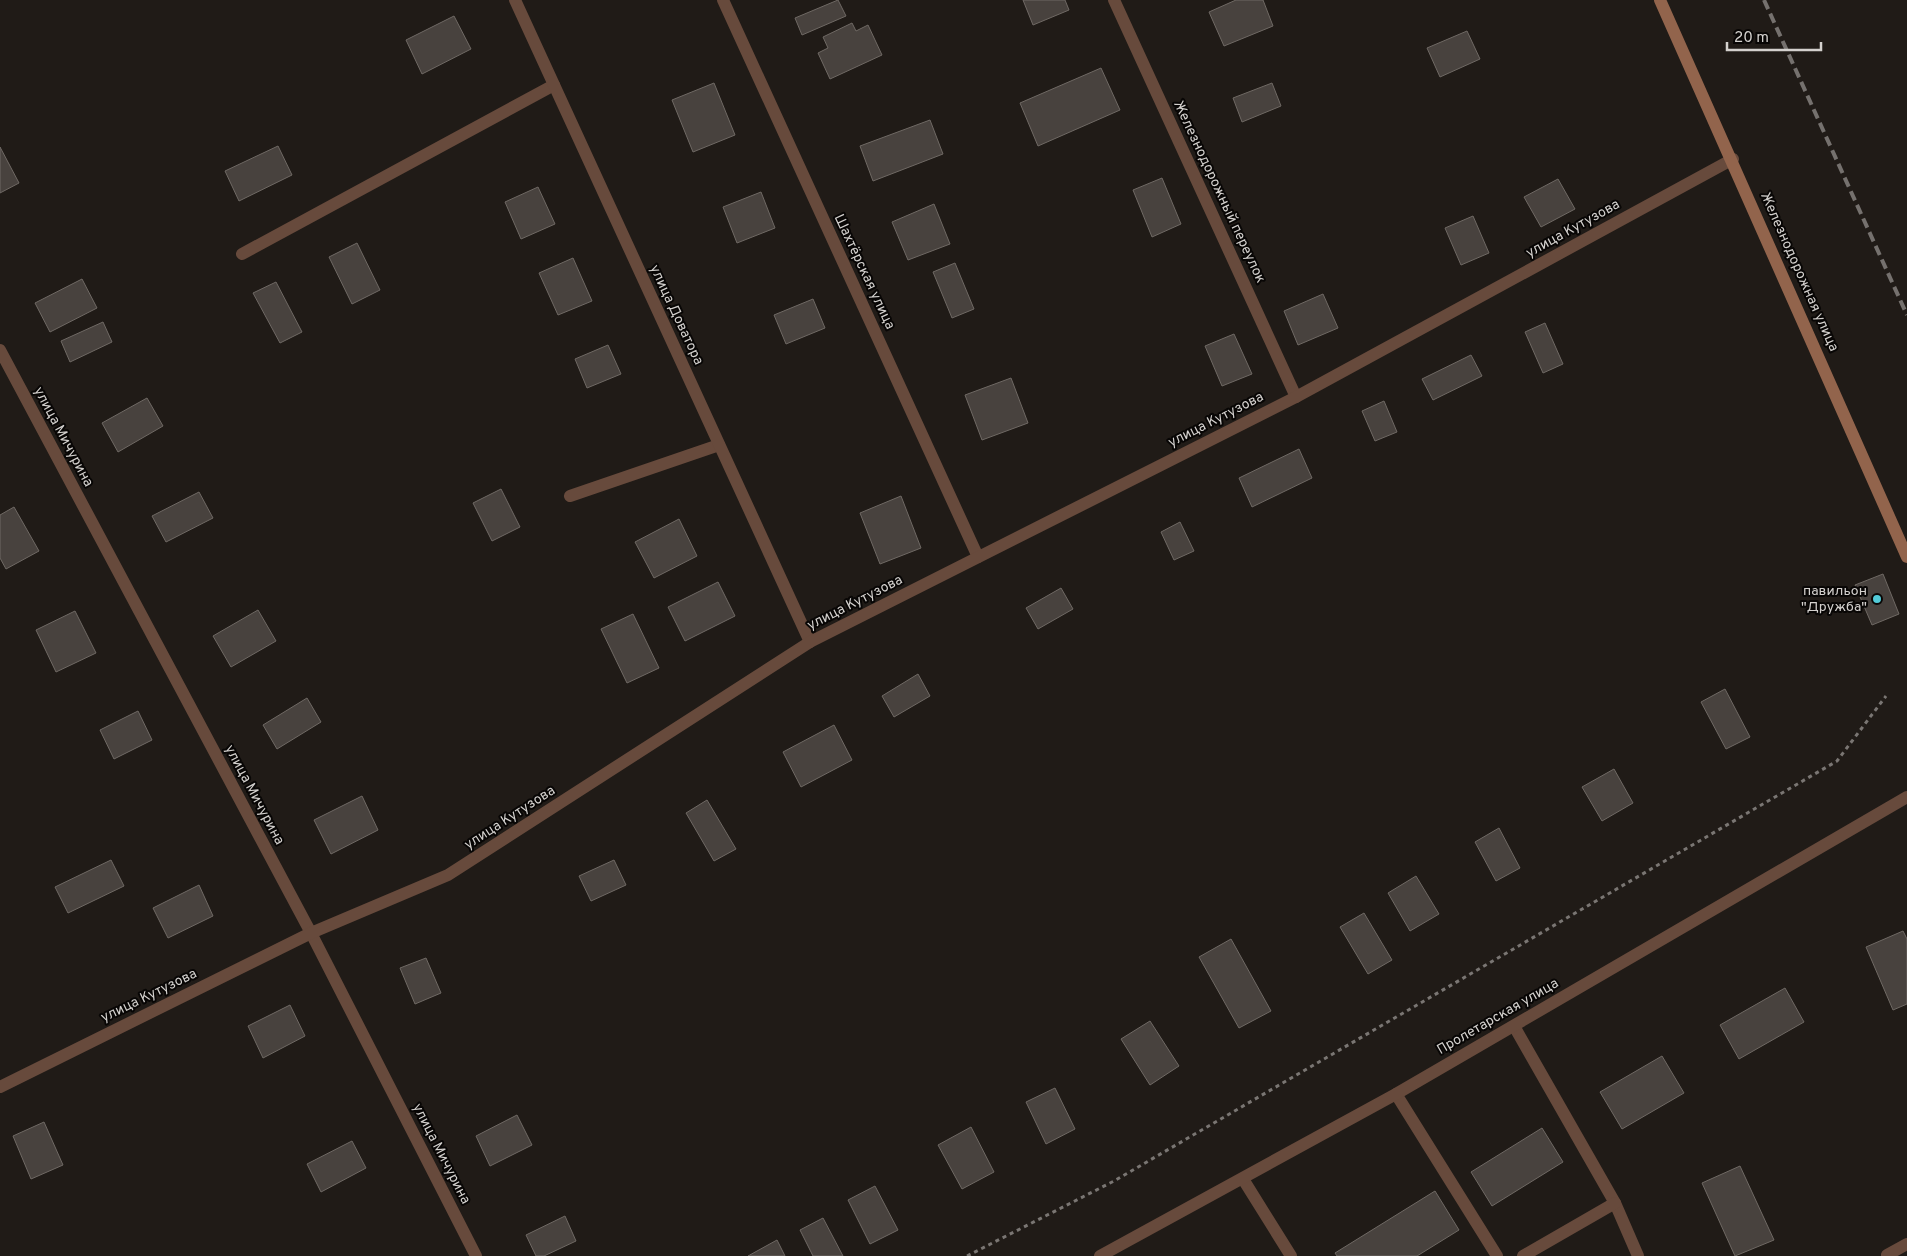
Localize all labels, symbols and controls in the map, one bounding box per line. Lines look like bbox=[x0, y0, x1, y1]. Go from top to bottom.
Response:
scale bar bbox=[1727, 20, 1821, 52]
text: 20 m bbox=[1734, 29, 1769, 48]
street label: Железнодорожный переулок bbox=[1169, 98, 1269, 286]
street label: Железнодорожная улица bbox=[1756, 190, 1842, 354]
street label: улица Кутузова bbox=[1523, 196, 1623, 262]
street label: Шахтёрская улица bbox=[830, 212, 898, 332]
street label: улица Доватора bbox=[645, 262, 707, 368]
street label: улица Мичурина bbox=[30, 384, 96, 490]
street label: улица Кутузова bbox=[1166, 389, 1266, 451]
street label: улица Кутузова bbox=[805, 572, 905, 634]
place label: павильон "Дружба" bbox=[1801, 583, 1867, 616]
marker: павильон "Дружба" bbox=[1871, 593, 1883, 605]
street label: улица Мичурина bbox=[221, 742, 287, 848]
street label: улица Кутузова bbox=[461, 782, 559, 854]
street label: улица Кутузова bbox=[98, 965, 200, 1027]
street label: Пролетарская улица bbox=[1434, 975, 1562, 1059]
street label: улица Мичурина bbox=[408, 1101, 474, 1207]

